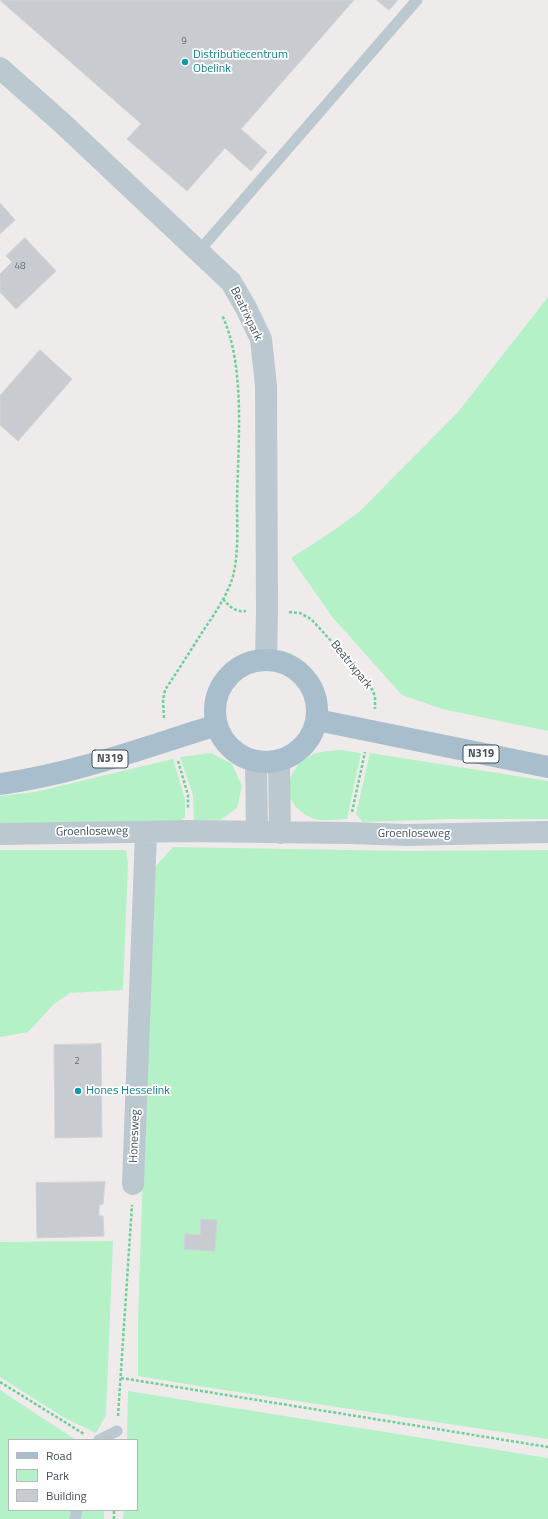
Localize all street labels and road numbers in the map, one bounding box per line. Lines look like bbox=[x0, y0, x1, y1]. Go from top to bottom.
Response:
street label: Beatrixpark bbox=[227, 285, 265, 343]
street label: Beatrixpark bbox=[327, 638, 375, 692]
road number: N319 bbox=[463, 745, 499, 763]
road number: N319 bbox=[92, 750, 128, 768]
street label: Groenloseweg bbox=[56, 824, 128, 840]
street label: Groenloseweg bbox=[378, 827, 450, 841]
street label: Honesweg bbox=[127, 1109, 143, 1163]

